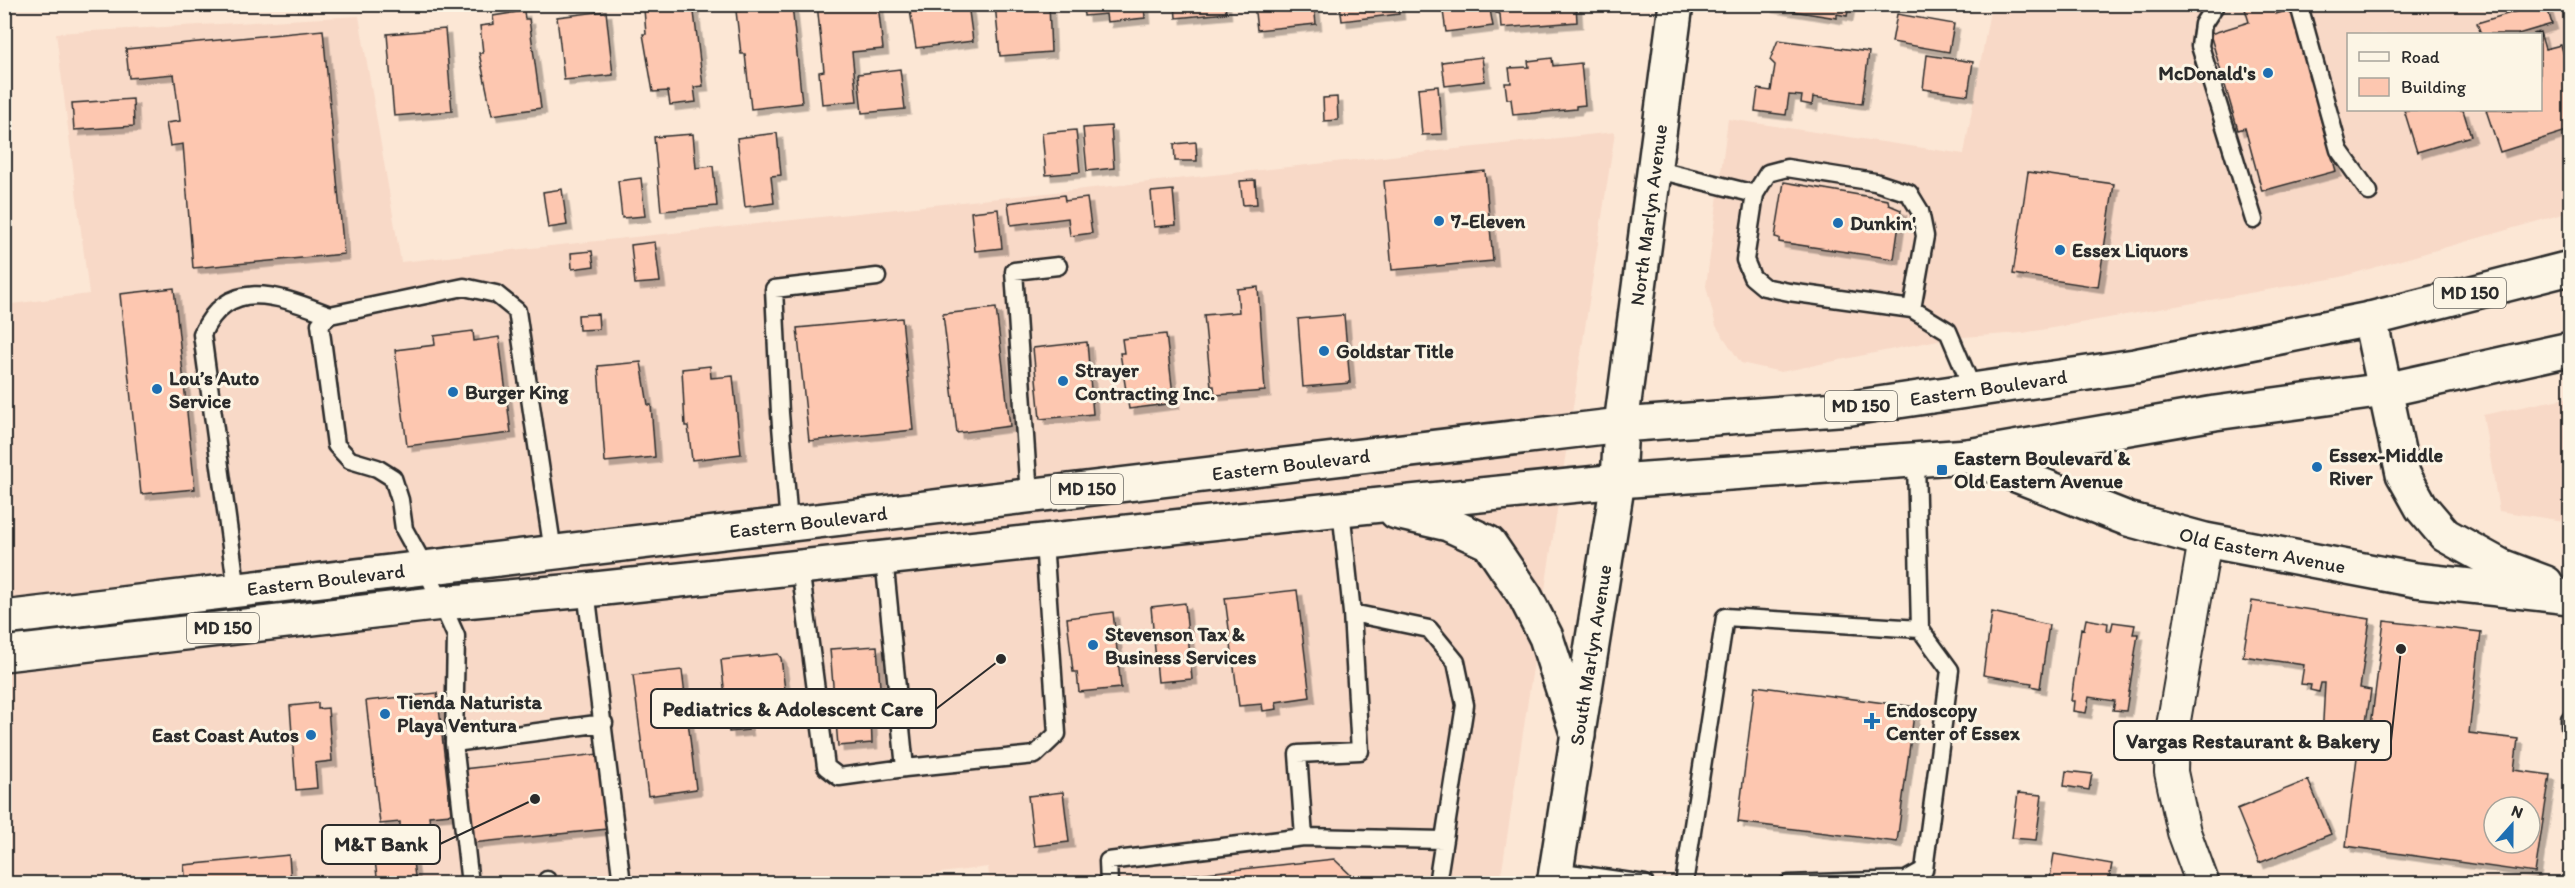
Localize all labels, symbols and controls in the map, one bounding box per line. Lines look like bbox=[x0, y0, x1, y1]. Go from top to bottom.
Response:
legend bbox=[2347, 33, 2542, 111]
text: Road bbox=[2401, 46, 2440, 68]
place label: McDonald's bbox=[2158, 61, 2256, 85]
marker: McDonald's bbox=[2261, 66, 2275, 80]
text: Building bbox=[2401, 76, 2467, 98]
street label: North Marlyn Avenue bbox=[1625, 123, 1672, 307]
place label: 7-Eleven bbox=[1450, 209, 1526, 233]
place label: Dunkin' bbox=[1850, 211, 1916, 235]
marker: 7-Eleven bbox=[1432, 214, 1446, 228]
marker: Dunkin' bbox=[1831, 216, 1845, 230]
place label: Essex Liquors bbox=[2072, 238, 2188, 263]
marker: Essex Liquors bbox=[2053, 243, 2067, 257]
road number: MD 150 bbox=[2434, 278, 2506, 308]
place label: Goldstar Title bbox=[1336, 339, 1454, 363]
marker: Goldstar Title bbox=[1317, 344, 1331, 358]
place label: Strayer Contracting Inc. bbox=[1075, 358, 1215, 406]
street label: Eastern Boulevard bbox=[1908, 364, 2069, 411]
place label: Lou’s Auto Service bbox=[169, 366, 259, 413]
marker: Strayer Contracting Inc. bbox=[1056, 374, 1070, 388]
place label: Burger King bbox=[465, 380, 569, 405]
marker: Lou’s Auto Service bbox=[150, 382, 164, 396]
marker: Burger King bbox=[446, 385, 460, 399]
road number: MD 150 bbox=[1825, 391, 1897, 421]
street label: Eastern Boulevard bbox=[1211, 443, 1371, 486]
place label: Essex-Middle River bbox=[2329, 443, 2444, 490]
place label: Eastern Boulevard & Old Eastern Avenue bbox=[1954, 446, 2130, 493]
marker: Essex-Middle River bbox=[2310, 460, 2324, 474]
marker: Eastern Boulevard & Old Eastern Avenue bbox=[1935, 463, 1949, 477]
road number: MD 150 bbox=[1051, 474, 1123, 504]
street label: Eastern Boulevard bbox=[728, 501, 889, 543]
street label: Old Eastern Avenue bbox=[2176, 521, 2348, 578]
street label: Eastern Boulevard bbox=[245, 558, 406, 601]
street label: South Marlyn Avenue bbox=[1564, 563, 1617, 747]
road number: MD 150 bbox=[187, 613, 259, 643]
place label: Stevenson Tax & Business Services bbox=[1105, 622, 1256, 669]
marker: Stevenson Tax & Business Services bbox=[1086, 638, 1100, 652]
callout: Pediatrics & Adolescent Care bbox=[651, 689, 936, 728]
place label: Tienda Naturista Playa Ventura bbox=[396, 690, 543, 738]
text: Pediatrics & Adolescent Care bbox=[662, 696, 924, 721]
place label: Endoscopy Center of Essex bbox=[1886, 698, 2021, 745]
marker: Tienda Naturista Playa Ventura bbox=[378, 707, 392, 721]
marker: Endoscopy Center of Essex bbox=[1863, 712, 1881, 730]
callout: Vargas Restaurant & Bakery bbox=[2114, 721, 2391, 760]
place label: East Coast Autos bbox=[152, 723, 299, 747]
marker: East Coast Autos bbox=[304, 728, 318, 742]
text: Vargas Restaurant & Bakery bbox=[2126, 728, 2380, 754]
north arrow bbox=[2482, 795, 2542, 855]
text: N bbox=[2509, 801, 2526, 822]
callout: M&T Bank bbox=[322, 825, 440, 864]
text: M&T Bank bbox=[334, 831, 428, 856]

